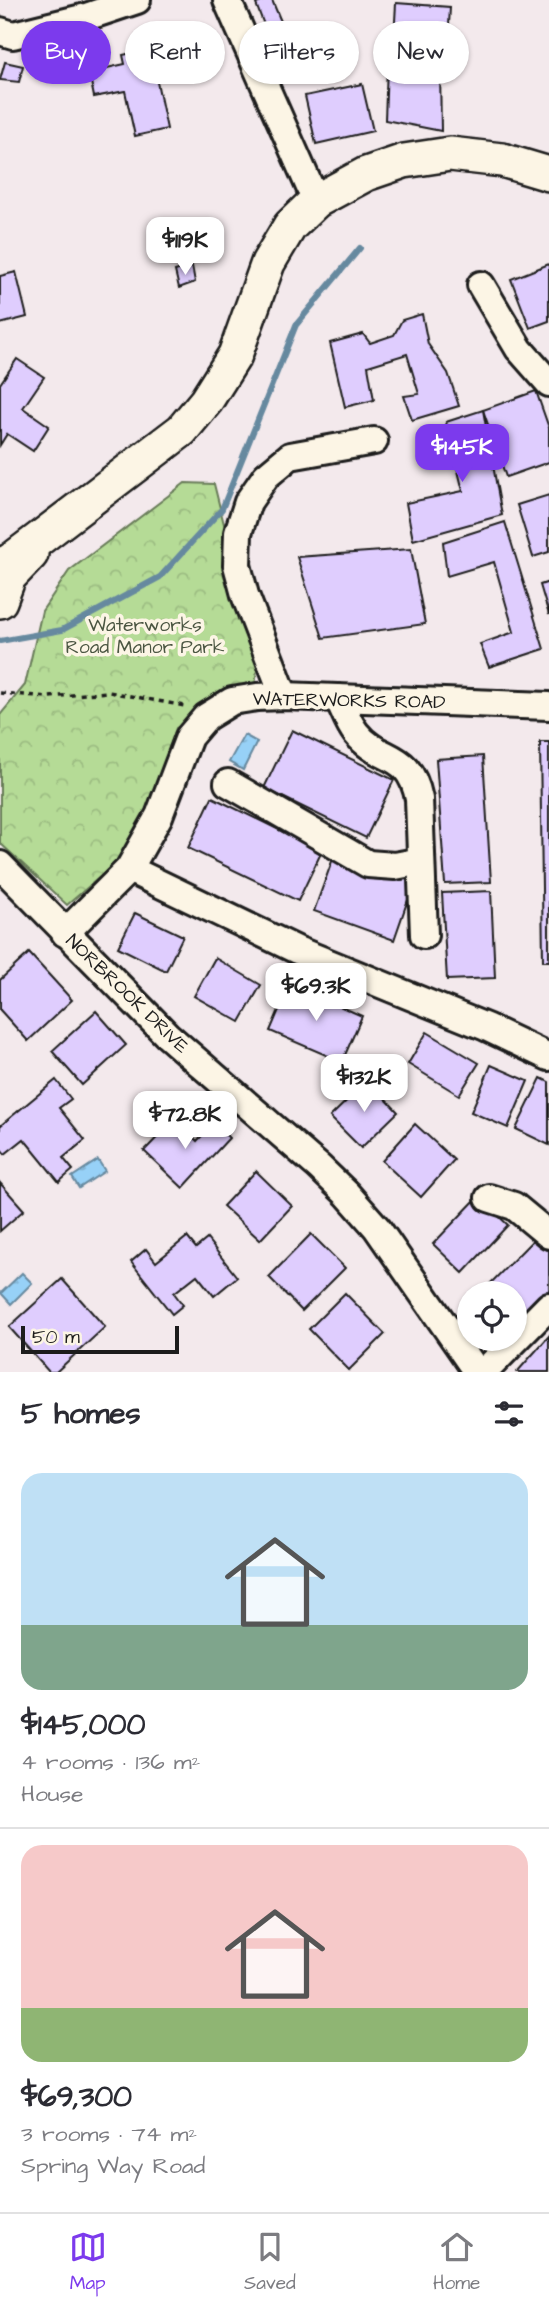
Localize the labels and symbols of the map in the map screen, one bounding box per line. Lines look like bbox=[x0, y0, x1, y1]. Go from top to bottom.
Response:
pin: $119K bbox=[136, 218, 234, 277]
pin: $145K bbox=[413, 424, 511, 484]
park label: Waterworks Road Manor Park bbox=[66, 612, 225, 661]
street label: WATERWORKS ROAD bbox=[252, 686, 446, 716]
street label: NORBROOK DRIVE bbox=[59, 928, 195, 1060]
pin: $69.3K bbox=[259, 964, 373, 1023]
pin: $132K bbox=[315, 1054, 413, 1114]
pin: $72.8K bbox=[128, 1092, 242, 1151]
scale bar bbox=[21, 1323, 178, 1355]

